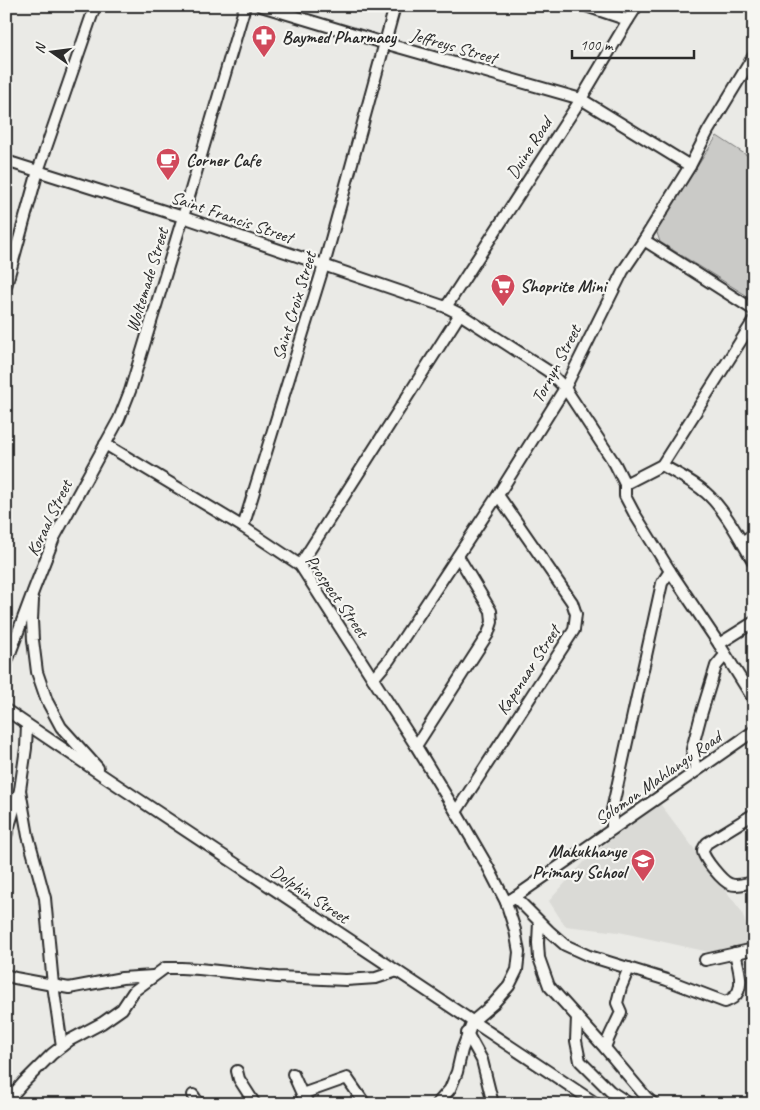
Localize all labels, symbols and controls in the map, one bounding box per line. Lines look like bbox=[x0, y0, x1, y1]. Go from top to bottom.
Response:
street label: Jeffreys Street bbox=[408, 23, 502, 70]
pharmacy icon: Baymed Pharmacy bbox=[251, 24, 277, 58]
place label: Baymed Pharmacy bbox=[282, 26, 398, 48]
north arrow bbox=[28, 28, 78, 78]
scale bar bbox=[572, 28, 695, 60]
text: 100 m bbox=[580, 36, 614, 55]
text: N bbox=[31, 40, 50, 55]
street label: Duine Road bbox=[501, 111, 558, 183]
cafe icon: Corner Cafe bbox=[155, 147, 181, 181]
place label: Corner Cafe bbox=[186, 149, 262, 171]
street label: Saint Francis Street bbox=[168, 186, 299, 249]
street label: Woltemade Street bbox=[121, 223, 174, 335]
street label: Saint Croix Street bbox=[267, 247, 322, 363]
supermarket icon: Shoprite Mini bbox=[490, 273, 516, 307]
place label: Shoprite Mini bbox=[520, 275, 609, 297]
street label: Tornyn Street bbox=[526, 320, 587, 407]
street label: Koraal Street bbox=[21, 475, 78, 560]
street label: Prospect Street bbox=[301, 551, 375, 643]
street label: Kapenaar Street bbox=[491, 619, 567, 719]
street label: Solomon Mahlangu Road bbox=[591, 725, 728, 830]
place label: Makukhanye Primary School bbox=[532, 840, 630, 883]
school or university icon: Makukhanye Primary School bbox=[630, 848, 656, 882]
street label: Dolphin Street bbox=[267, 860, 355, 929]

